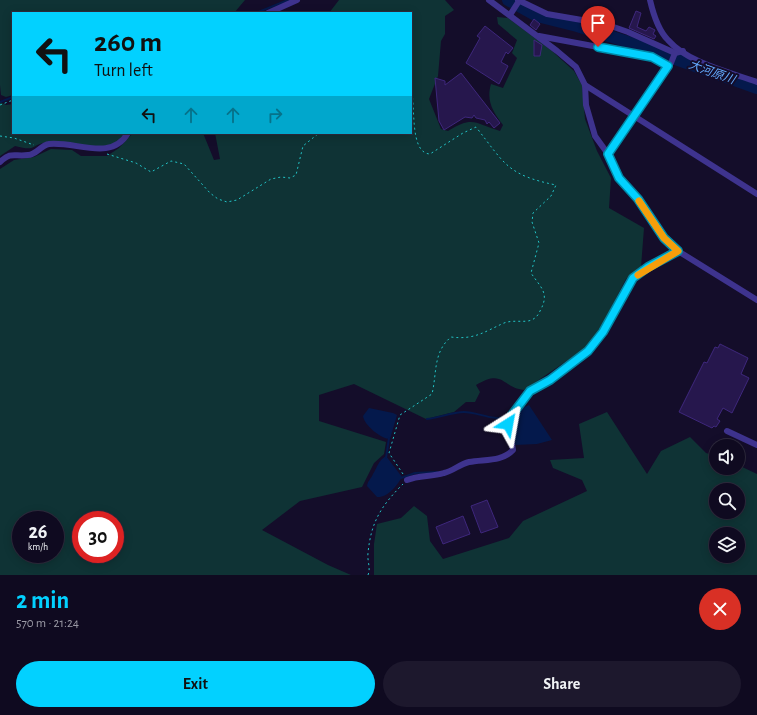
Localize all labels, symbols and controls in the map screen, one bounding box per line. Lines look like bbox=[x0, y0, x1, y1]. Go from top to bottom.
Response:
pin bbox=[581, 6, 615, 47]
icon: arrive bbox=[587, 12, 609, 34]
icon: left bbox=[28, 28, 80, 80]
text: 260 m bbox=[94, 29, 162, 57]
water label: 大河原川 bbox=[687, 57, 739, 87]
text: Turn left bbox=[94, 62, 153, 80]
icon: left bbox=[138, 104, 160, 126]
icon: ahead bbox=[180, 104, 202, 126]
icon: ahead bbox=[222, 104, 244, 126]
icon: right bbox=[264, 104, 286, 126]
position arrow bbox=[487, 403, 529, 445]
map controls bbox=[709, 439, 745, 563]
button: sound bbox=[709, 439, 745, 475]
button: search bbox=[709, 483, 745, 519]
speed limit sign: 30 bbox=[72, 511, 124, 563]
text: 26 bbox=[28, 522, 48, 542]
button: layers bbox=[709, 527, 745, 563]
text: km/h bbox=[28, 542, 48, 552]
button: close bbox=[699, 588, 741, 630]
text: 2 min bbox=[16, 589, 69, 613]
text: 570 m · 21:24 bbox=[16, 617, 79, 630]
button: Exit bbox=[16, 661, 375, 707]
button: Share bbox=[383, 661, 741, 707]

